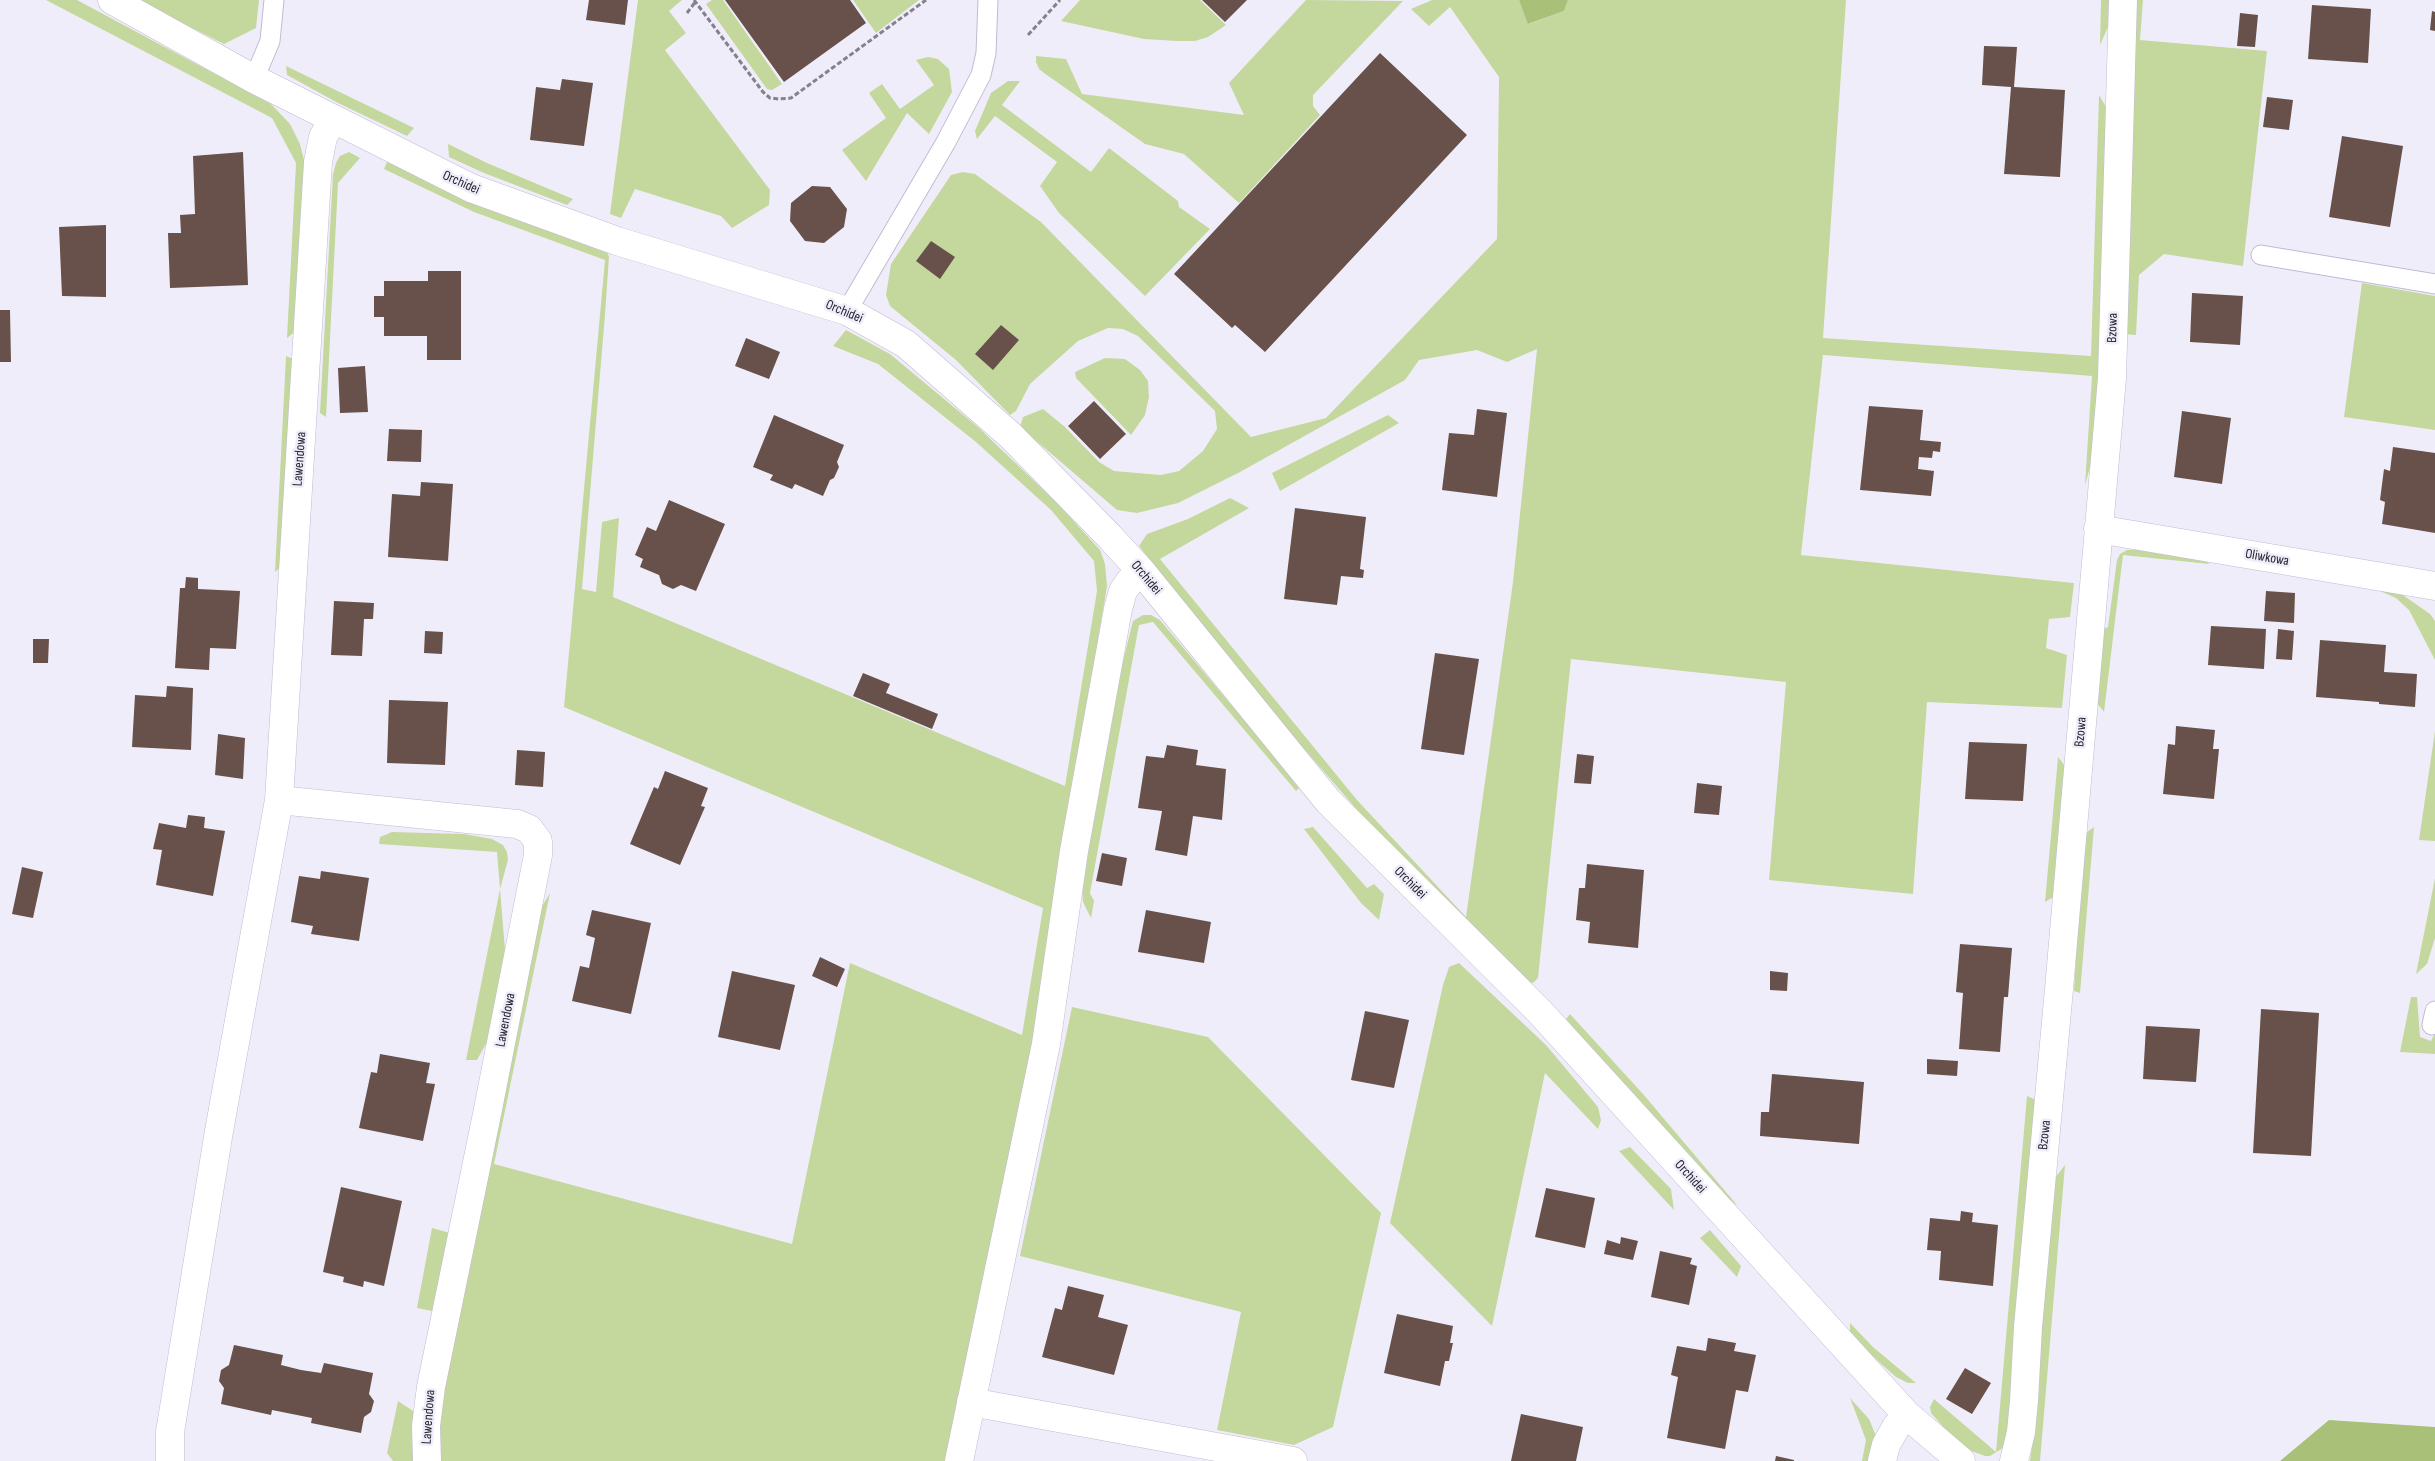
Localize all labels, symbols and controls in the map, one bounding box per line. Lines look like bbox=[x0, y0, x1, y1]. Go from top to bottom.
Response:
street label: Orchidei bbox=[440, 167, 482, 199]
street label: Orchidei bbox=[823, 297, 865, 327]
street label: Bzowa bbox=[2104, 313, 2122, 343]
street label: Lawendowa bbox=[290, 431, 310, 487]
street label: Oliwkowa bbox=[2244, 546, 2290, 570]
street label: Orchidei bbox=[1127, 558, 1165, 598]
street label: Bzowa bbox=[2071, 716, 2091, 748]
street label: Orchidei bbox=[1390, 863, 1430, 903]
street label: Lawendowa bbox=[493, 992, 519, 1048]
street label: Bzowa bbox=[2035, 1119, 2055, 1151]
street label: Orchidei bbox=[1671, 1157, 1709, 1197]
street label: Lawendowa bbox=[419, 1389, 439, 1445]

